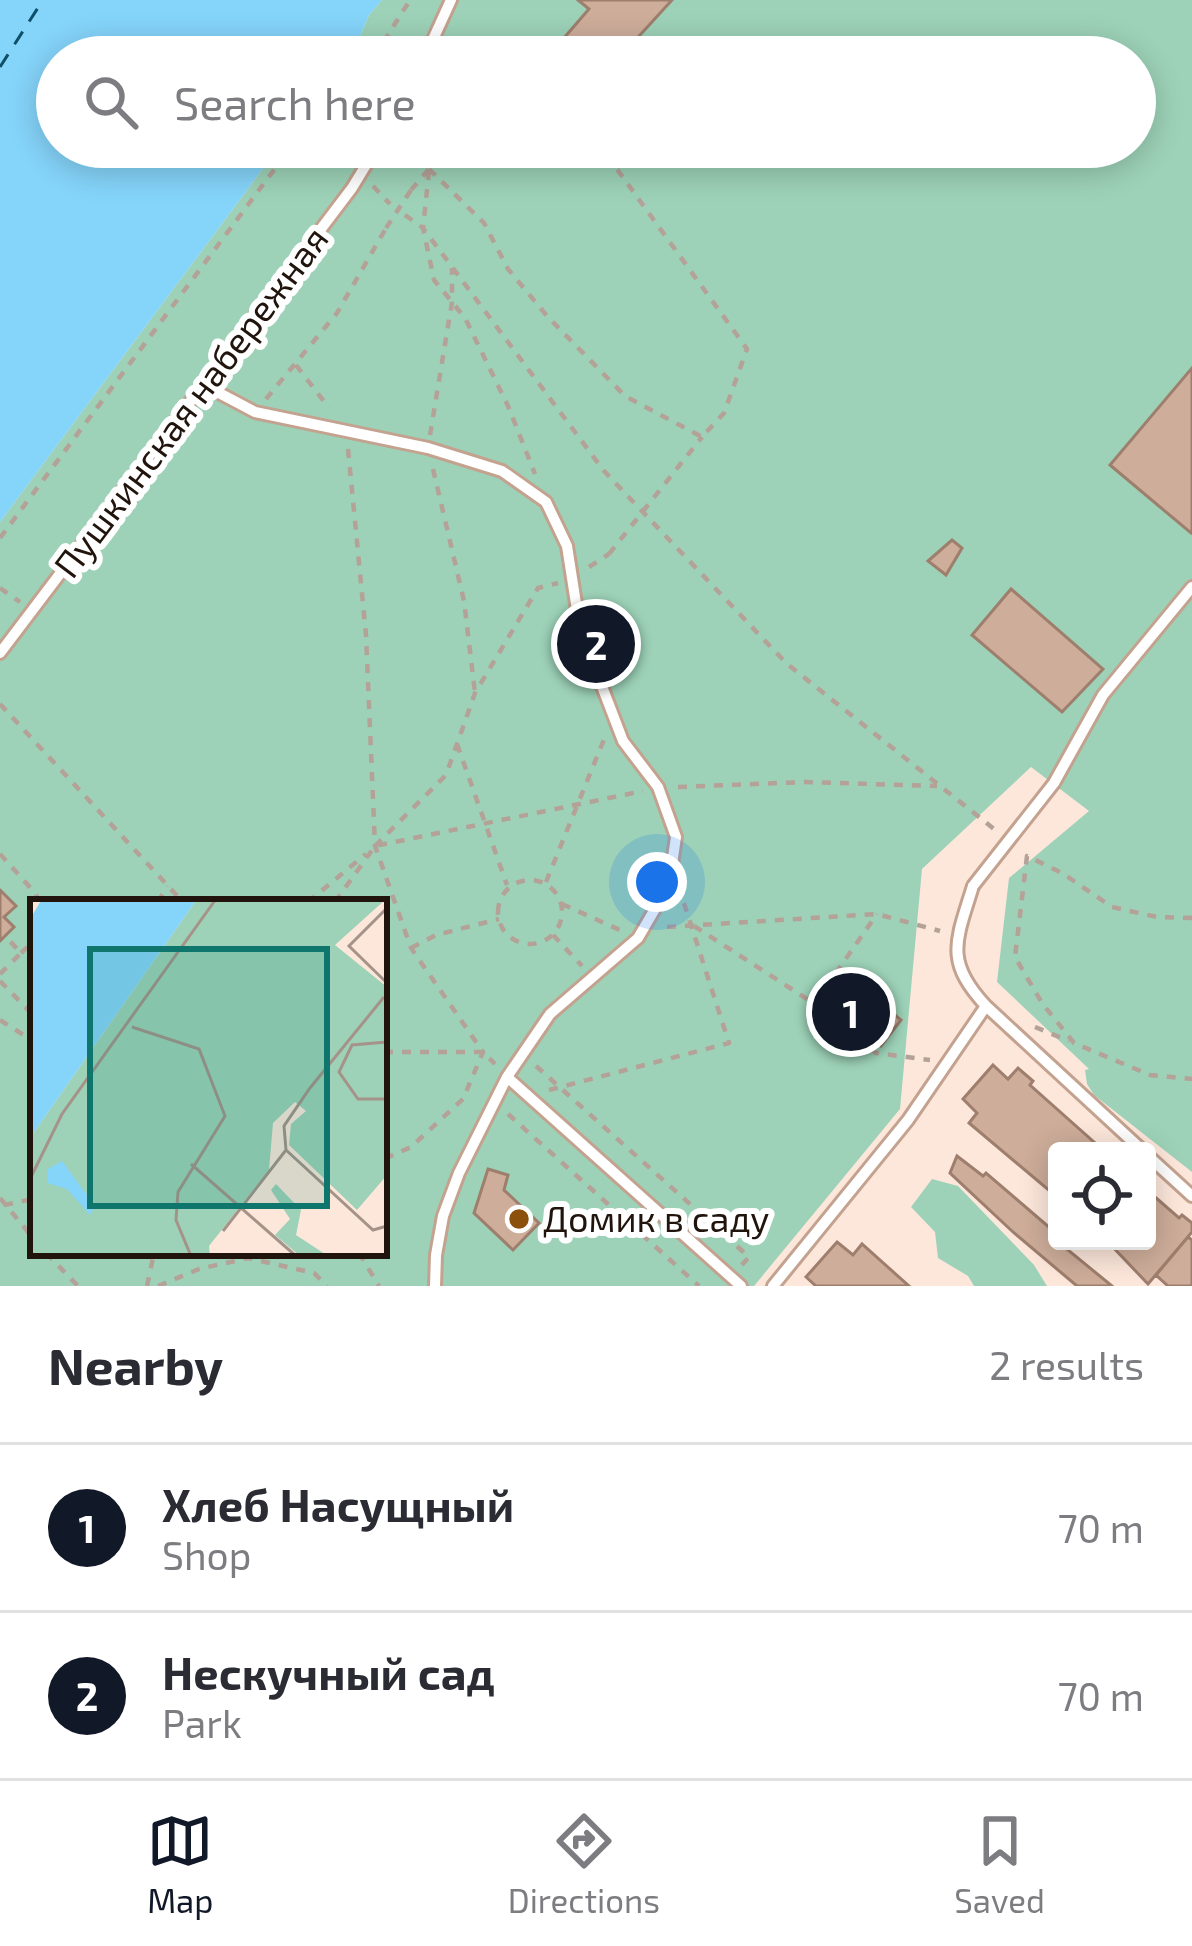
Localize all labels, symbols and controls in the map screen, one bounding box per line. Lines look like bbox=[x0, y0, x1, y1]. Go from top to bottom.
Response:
search box bbox=[36, 36, 1156, 168]
icon: search bbox=[78, 69, 144, 135]
text: Search here bbox=[174, 75, 416, 129]
street label: Пушкинская набережная bbox=[44, 217, 337, 586]
pin: 2 bbox=[557, 599, 635, 689]
your location bbox=[627, 852, 687, 912]
inset map bbox=[30, 899, 387, 1256]
pin: 1 bbox=[812, 967, 890, 1057]
map controls bbox=[1048, 1142, 1156, 1250]
button: locate bbox=[1048, 1142, 1156, 1250]
place label: Домик в саду bbox=[543, 1196, 769, 1240]
marker: Домик в саду bbox=[506, 1206, 532, 1232]
text: Nearby bbox=[48, 1334, 223, 1395]
text: 2 results bbox=[989, 1341, 1144, 1388]
text: Хлеб Насущный bbox=[162, 1477, 514, 1531]
text: 1 bbox=[79, 1504, 95, 1551]
text: 70 m bbox=[1058, 1504, 1144, 1551]
text: Shop bbox=[162, 1531, 251, 1578]
text: Нескучный сад bbox=[162, 1645, 495, 1699]
text: 2 bbox=[76, 1672, 98, 1719]
text: 70 m bbox=[1058, 1672, 1144, 1719]
text: Park bbox=[162, 1699, 242, 1746]
tab: Map bbox=[147, 1808, 213, 1920]
tab: Directions bbox=[508, 1808, 660, 1920]
tab: Saved bbox=[954, 1808, 1045, 1920]

